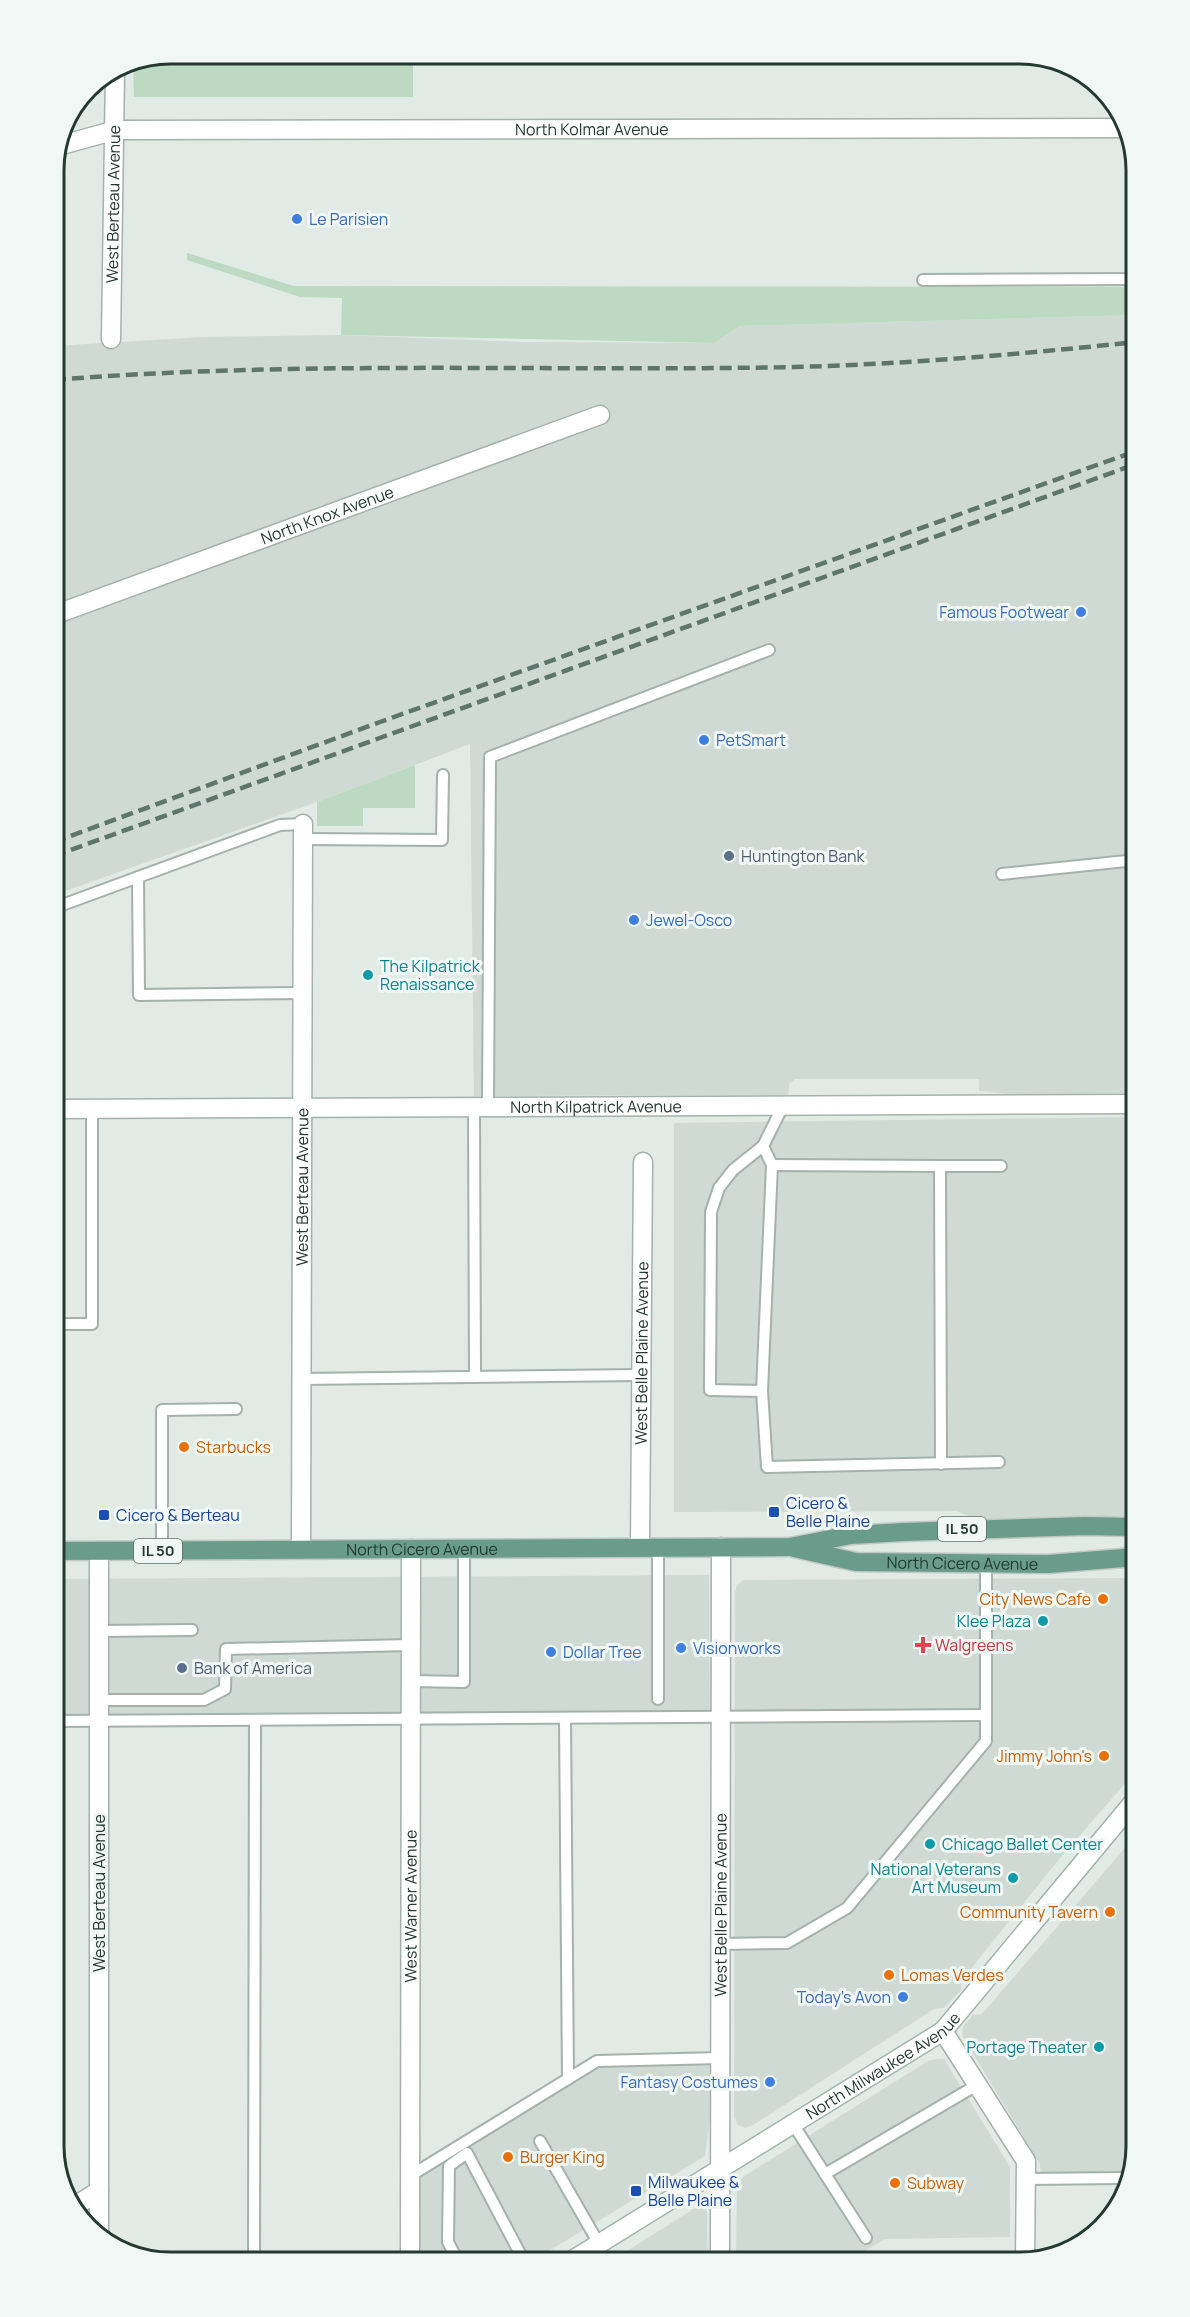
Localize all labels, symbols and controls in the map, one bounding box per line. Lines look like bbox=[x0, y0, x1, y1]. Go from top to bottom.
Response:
street label: North Kolmar Avenue bbox=[515, 118, 669, 140]
street label: West Berteau Avenue bbox=[101, 125, 125, 283]
place label: Le Parisien bbox=[309, 208, 388, 230]
marker: Le Parisien bbox=[290, 212, 304, 226]
street label: North Knox Avenue bbox=[258, 480, 397, 549]
place label: Famous Footwear bbox=[939, 601, 1069, 623]
marker: Famous Footwear bbox=[1074, 605, 1088, 619]
place label: PetSmart bbox=[716, 729, 786, 751]
marker: PetSmart bbox=[697, 733, 711, 747]
place label: Huntington Bank bbox=[741, 845, 866, 867]
marker: Huntington Bank bbox=[722, 849, 736, 863]
place label: Jewel-Osco bbox=[646, 909, 732, 931]
marker: Jewel-Osco bbox=[627, 913, 641, 927]
place label: The Kilpatrick Renaissance bbox=[380, 955, 481, 995]
marker: The Kilpatrick Renaissance bbox=[361, 968, 375, 982]
street label: North Kilpatrick Avenue bbox=[510, 1095, 682, 1118]
street label: West Berteau Avenue bbox=[291, 1108, 313, 1266]
street label: West Belle Plaine Avenue bbox=[630, 1261, 653, 1445]
place label: Starbucks bbox=[196, 1436, 271, 1458]
marker: Starbucks bbox=[177, 1440, 191, 1454]
place label: Cicero & Belle Plaine bbox=[786, 1492, 870, 1532]
place label: Cicero & Berteau bbox=[116, 1504, 240, 1526]
marker: Cicero & Belle Plaine bbox=[767, 1505, 781, 1519]
marker: Cicero & Berteau bbox=[97, 1508, 111, 1522]
road number: IL 50 bbox=[938, 1517, 986, 1541]
street label: North Cicero Avenue bbox=[346, 1538, 498, 1560]
road number: IL 50 bbox=[134, 1539, 182, 1563]
street label: North Cicero Avenue bbox=[887, 1551, 1038, 1575]
place label: City News Cafe bbox=[979, 1588, 1091, 1610]
marker: City News Cafe bbox=[1096, 1592, 1110, 1606]
place label: Klee Plaza bbox=[957, 1610, 1031, 1632]
marker: Klee Plaza bbox=[1036, 1614, 1050, 1628]
place label: Walgreens bbox=[935, 1634, 1013, 1656]
place label: Visionworks bbox=[693, 1637, 781, 1659]
marker: Walgreens bbox=[916, 1638, 930, 1652]
place label: Dollar Tree bbox=[563, 1641, 642, 1663]
marker: Visionworks bbox=[674, 1641, 688, 1655]
marker: Dollar Tree bbox=[544, 1645, 558, 1659]
place label: Bank of America bbox=[194, 1657, 312, 1679]
marker: Bank of America bbox=[175, 1661, 189, 1675]
place label: Jimmy John's bbox=[997, 1745, 1092, 1767]
marker: Jimmy John's bbox=[1097, 1749, 1111, 1763]
street label: West Belle Plaine Avenue bbox=[709, 1813, 732, 1997]
street label: West Berteau Avenue bbox=[88, 1814, 110, 1972]
street label: West Warner Avenue bbox=[399, 1830, 422, 1982]
place label: Chicago Ballet Center bbox=[942, 1833, 1103, 1855]
marker: Chicago Ballet Center bbox=[923, 1837, 937, 1851]
place label: National Veterans Art Museum bbox=[870, 1858, 1001, 1898]
marker: National Veterans Art Museum bbox=[1006, 1871, 1020, 1885]
place label: Community Tavern bbox=[960, 1901, 1098, 1923]
marker: Community Tavern bbox=[1103, 1905, 1117, 1919]
place label: Lomas Verdes bbox=[901, 1964, 1004, 1986]
marker: Lomas Verdes bbox=[882, 1968, 896, 1982]
place label: Today's Avon bbox=[797, 1986, 891, 2008]
marker: Today's Avon bbox=[896, 1990, 910, 2004]
street label: North Milwaukee Avenue bbox=[802, 2007, 965, 2124]
place label: Portage Theater bbox=[967, 2036, 1087, 2058]
marker: Portage Theater bbox=[1092, 2040, 1106, 2054]
place label: Fantasy Costumes bbox=[620, 2071, 758, 2093]
marker: Fantasy Costumes bbox=[763, 2075, 777, 2089]
place label: Burger King bbox=[520, 2146, 605, 2168]
marker: Burger King bbox=[501, 2150, 515, 2164]
place label: Milwaukee & Belle Plaine bbox=[648, 2171, 740, 2211]
place label: Subway bbox=[907, 2172, 965, 2194]
marker: Subway bbox=[888, 2176, 902, 2190]
marker: Milwaukee & Belle Plaine bbox=[629, 2184, 643, 2198]

